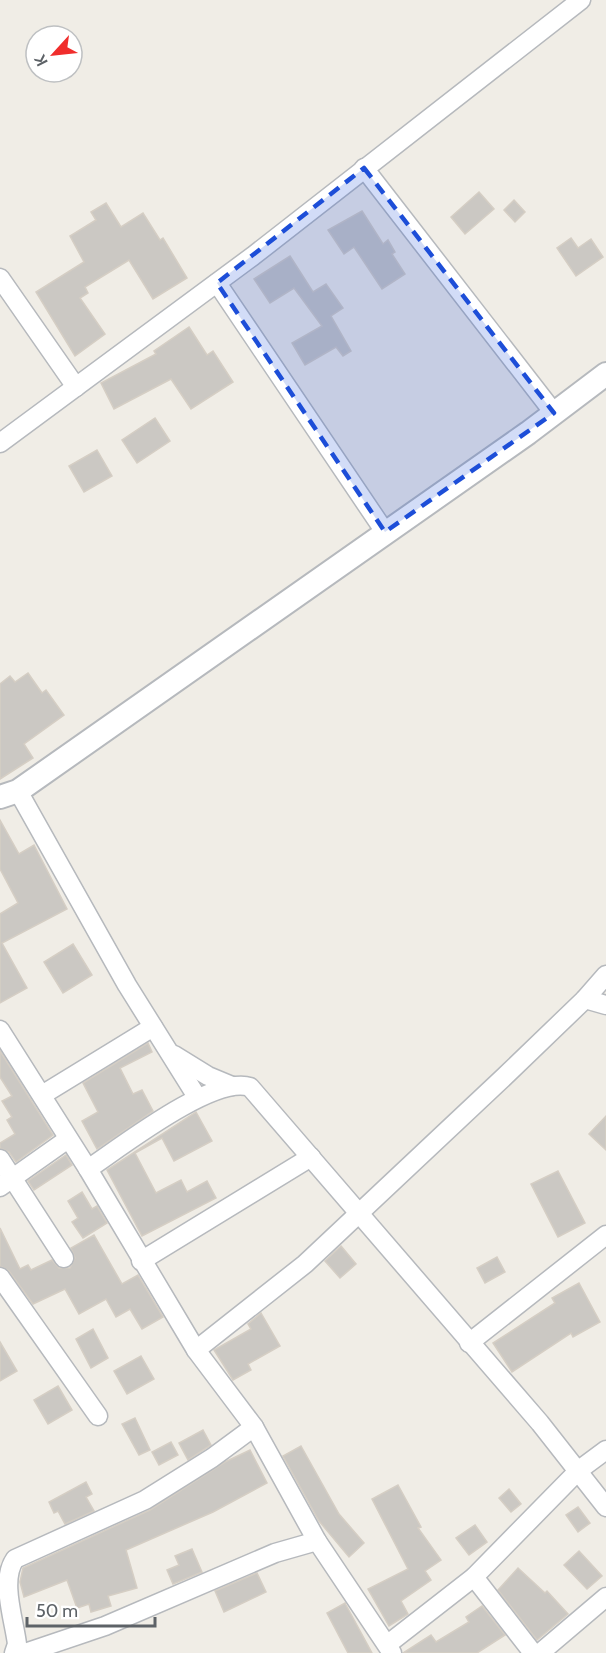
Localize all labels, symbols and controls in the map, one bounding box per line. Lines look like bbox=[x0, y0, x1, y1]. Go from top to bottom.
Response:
north arrow bbox=[24, 24, 84, 84]
text: K bbox=[30, 52, 52, 69]
scale bar bbox=[27, 1590, 154, 1628]
text: 50 m bbox=[36, 1600, 78, 1622]

